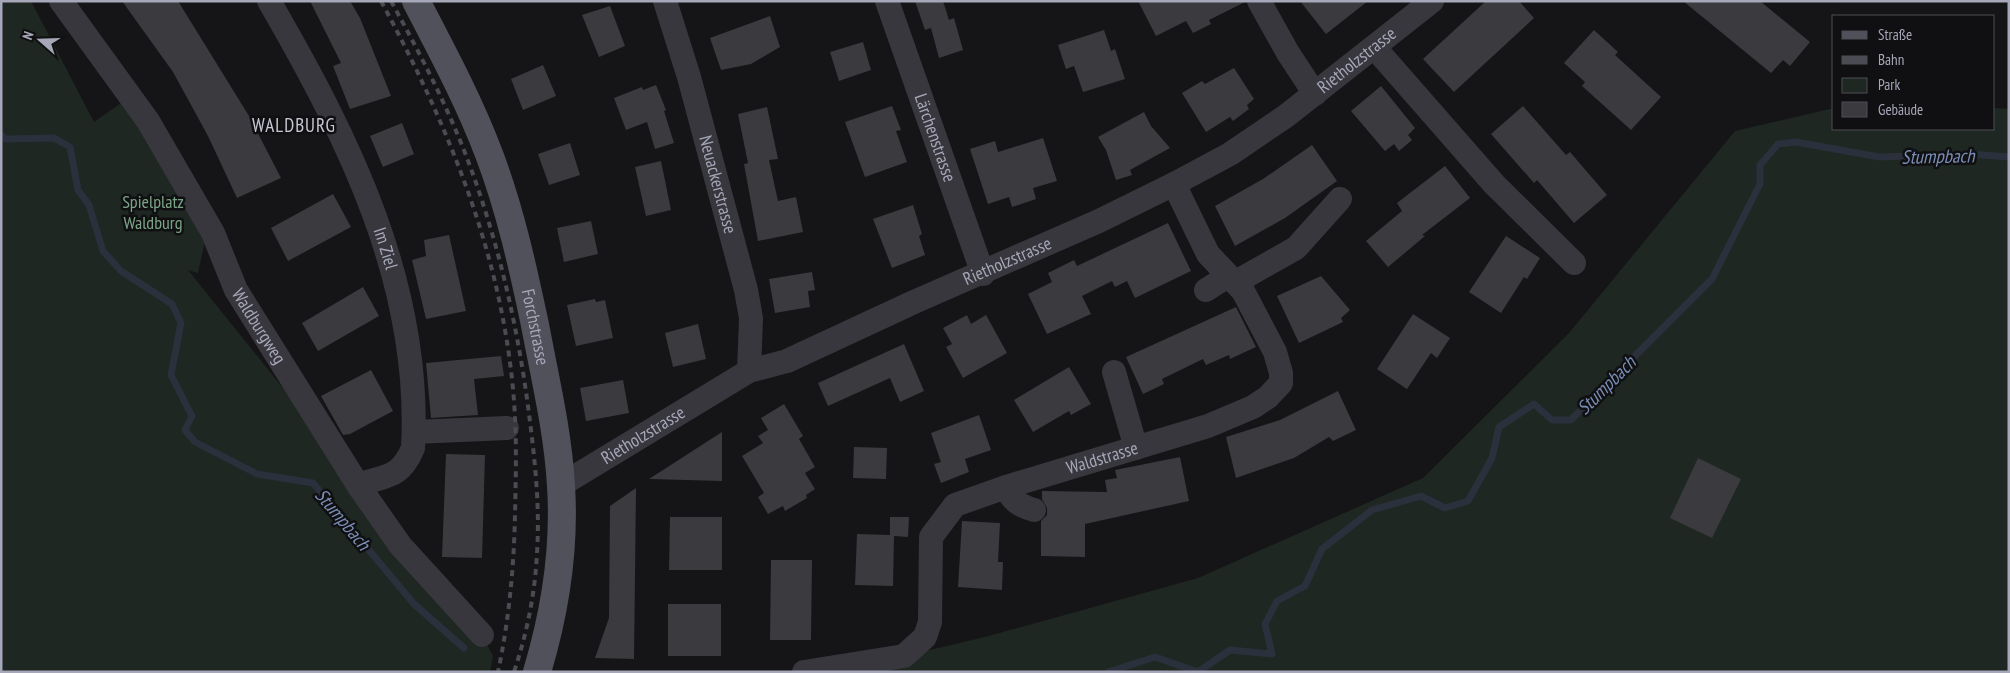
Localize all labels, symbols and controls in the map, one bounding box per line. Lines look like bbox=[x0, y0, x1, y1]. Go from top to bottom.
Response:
north arrow bbox=[15, 15, 65, 65]
legend bbox=[1832, 15, 1995, 130]
street label: Rietholzstrasse bbox=[1312, 22, 1400, 98]
text: Straße bbox=[1878, 25, 1912, 44]
text: N bbox=[18, 29, 38, 42]
text: Bahn bbox=[1878, 50, 1904, 69]
text: Park bbox=[1878, 75, 1900, 94]
street label: Lärchenstrasse bbox=[909, 90, 962, 185]
text: Gebäude bbox=[1878, 100, 1923, 119]
district label: WALDBURG bbox=[252, 113, 336, 137]
street label: Neuackerstrasse bbox=[694, 133, 742, 236]
water label: Stumpbach bbox=[1901, 143, 1976, 169]
park label: Spielplatz Waldburg bbox=[122, 190, 184, 234]
street label: Im Ziel bbox=[369, 224, 404, 273]
street label: Rietholzstrasse bbox=[959, 231, 1055, 290]
street label: Waldburgweg bbox=[227, 284, 291, 368]
street label: Forchstrasse bbox=[517, 287, 555, 367]
water label: Stumpbach bbox=[1572, 349, 1642, 419]
street label: Rietholzstrasse bbox=[597, 401, 689, 469]
street label: Waldstrasse bbox=[1064, 436, 1141, 479]
water label: Stumpbach bbox=[310, 483, 377, 556]

